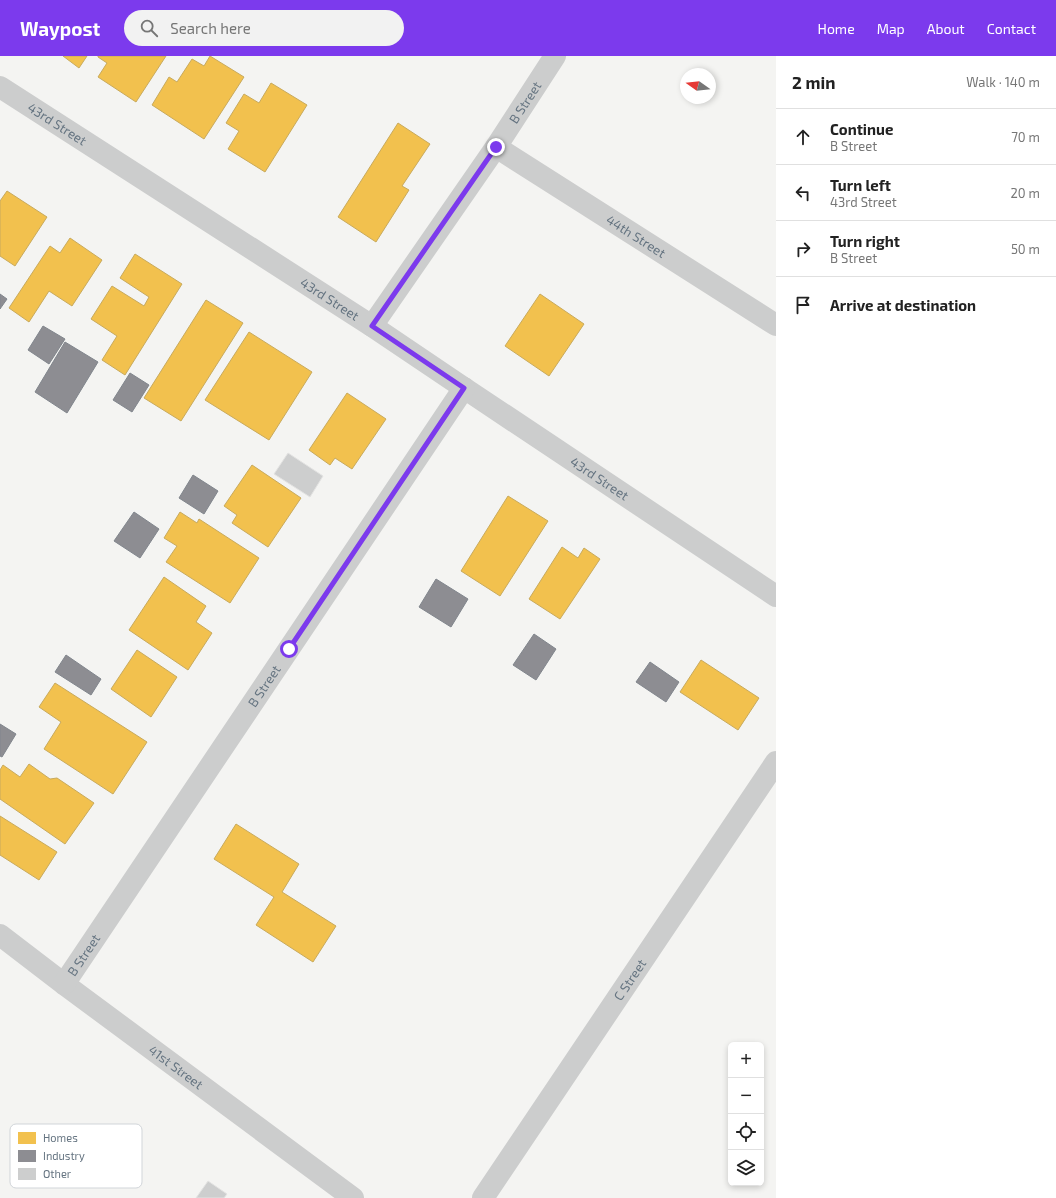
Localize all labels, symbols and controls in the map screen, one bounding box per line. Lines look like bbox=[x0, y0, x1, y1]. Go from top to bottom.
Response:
search box bbox=[124, 10, 404, 46]
text: Waypost bbox=[20, 17, 100, 40]
icon: search bbox=[138, 17, 160, 39]
text: Search here bbox=[170, 19, 251, 37]
text: Home bbox=[818, 20, 855, 37]
text: Map bbox=[877, 20, 905, 37]
text: About bbox=[927, 20, 965, 37]
text: Contact bbox=[987, 20, 1036, 37]
north arrow bbox=[680, 68, 716, 104]
text: 2 min bbox=[792, 72, 835, 92]
text: Walk · 140 m bbox=[966, 74, 1040, 90]
street label: B Street bbox=[505, 78, 545, 126]
street label: 43rd Street bbox=[25, 99, 90, 149]
text: Continue bbox=[830, 120, 893, 138]
icon: ahead bbox=[792, 126, 814, 148]
text: 70 m bbox=[1011, 129, 1040, 145]
route end bbox=[487, 138, 505, 156]
text: B Street bbox=[830, 138, 877, 154]
text: Turn left bbox=[830, 176, 891, 194]
icon: left bbox=[792, 182, 814, 204]
text: 20 m bbox=[1011, 185, 1040, 201]
text: 43rd Street bbox=[830, 194, 897, 210]
street label: 44th Street bbox=[603, 211, 669, 261]
text: Turn right bbox=[830, 232, 900, 250]
icon: right bbox=[792, 238, 814, 260]
text: 50 m bbox=[1011, 241, 1040, 257]
text: B Street bbox=[830, 250, 877, 266]
street label: 43rd Street bbox=[297, 274, 362, 324]
icon: arrive bbox=[792, 294, 814, 316]
text: Arrive at destination bbox=[830, 296, 976, 314]
street label: 43rd Street bbox=[567, 453, 632, 504]
route start bbox=[280, 640, 298, 658]
street label: B Street bbox=[244, 662, 284, 710]
street label: B Street bbox=[64, 931, 103, 979]
street label: C Street bbox=[610, 956, 649, 1003]
street label: 41st Street bbox=[146, 1042, 206, 1092]
map controls bbox=[728, 1042, 764, 1186]
button: + bbox=[728, 1042, 764, 1078]
button: − bbox=[728, 1078, 764, 1114]
button: locate bbox=[728, 1114, 764, 1150]
legend bbox=[10, 1124, 142, 1188]
text: Homes bbox=[43, 1131, 78, 1144]
text: Industry bbox=[43, 1149, 85, 1162]
button: layers bbox=[728, 1150, 764, 1186]
text: Other bbox=[43, 1167, 72, 1180]

